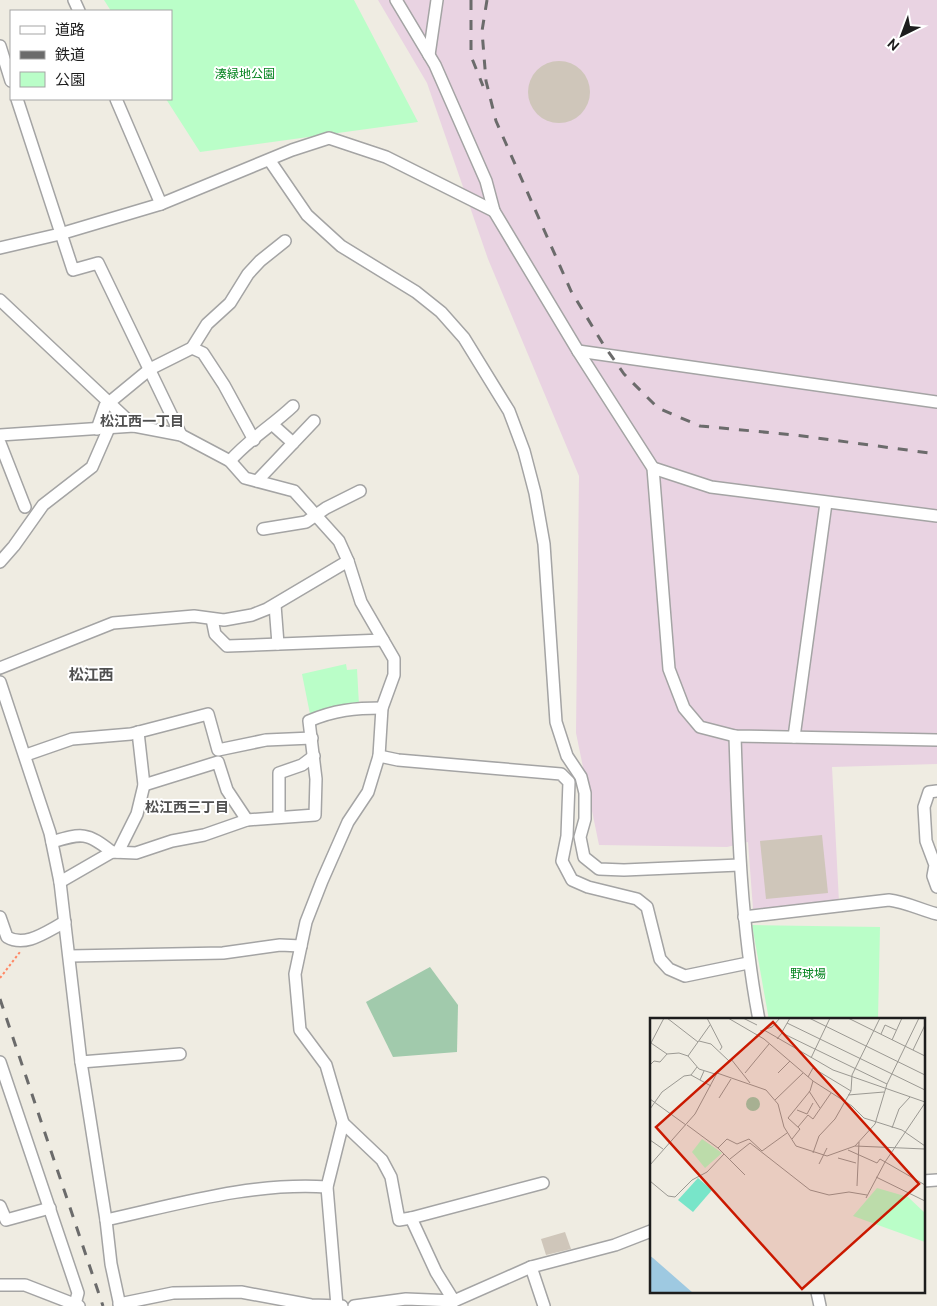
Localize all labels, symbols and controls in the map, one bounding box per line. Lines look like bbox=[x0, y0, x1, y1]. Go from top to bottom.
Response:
legend bbox=[10, 10, 172, 100]
north arrow bbox=[877, 10, 927, 60]
text: 道路 bbox=[55, 21, 85, 38]
text: N bbox=[884, 35, 903, 54]
text: 鉄道 bbox=[55, 46, 85, 63]
park label: 湊緑地公園 bbox=[215, 67, 275, 80]
text: 公園 bbox=[55, 71, 85, 88]
district label: 松江西一丁目 bbox=[100, 413, 184, 429]
district label: 松江西 bbox=[68, 666, 114, 683]
district label: 松江西三丁目 bbox=[145, 799, 229, 815]
park label: 野球場 bbox=[790, 967, 826, 980]
inset map bbox=[650, 1018, 924, 1294]

